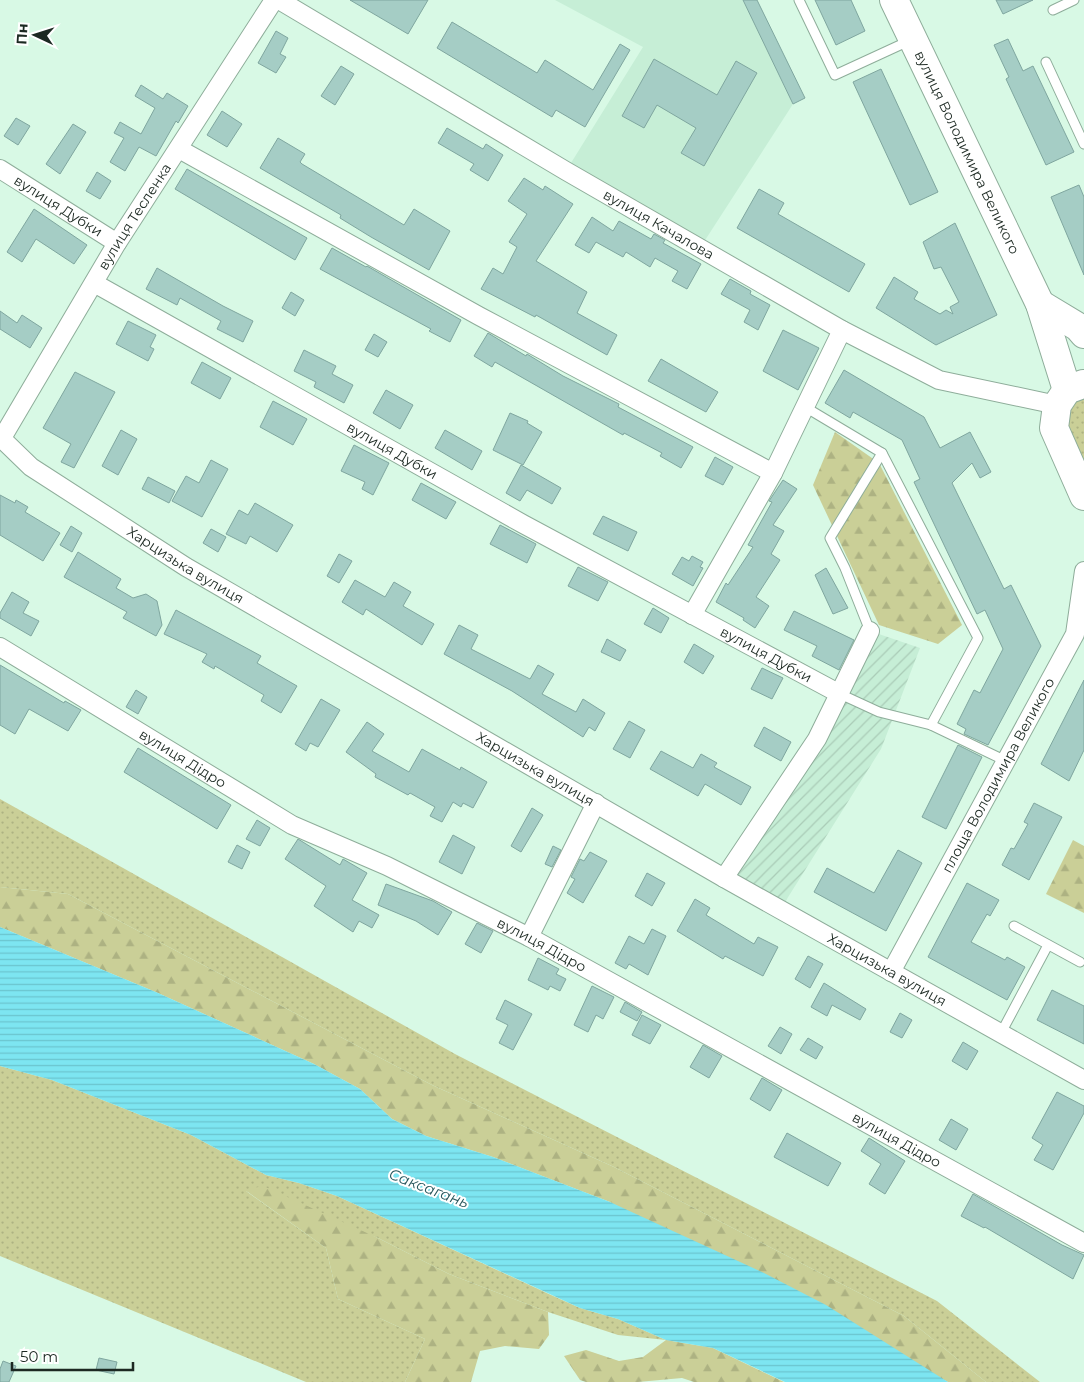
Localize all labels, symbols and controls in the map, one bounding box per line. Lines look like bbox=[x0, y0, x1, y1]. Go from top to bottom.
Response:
north arrow bbox=[10, 10, 60, 60]
text: Пн bbox=[12, 23, 32, 45]
street label: вулиця Володимира Великого bbox=[911, 48, 1024, 257]
street label: вулиця Тесленка bbox=[94, 160, 175, 273]
street label: вулиця Дубки bbox=[11, 171, 106, 241]
street label: вулиця Качалова bbox=[600, 185, 717, 263]
street label: вулиця Дубки bbox=[343, 418, 441, 483]
street label: Харцизька вулиця bbox=[124, 522, 247, 607]
street label: вулиця Дубки bbox=[717, 622, 815, 686]
street label: площа Володимира Великого bbox=[938, 674, 1059, 876]
street label: вулиця Дідро bbox=[136, 725, 230, 792]
street label: Харцизька вулиця bbox=[473, 728, 598, 810]
street label: вулиця Дідро bbox=[494, 913, 590, 976]
street label: Харцизька вулиця bbox=[824, 929, 950, 1010]
street label: вулиця Дідро bbox=[849, 1108, 944, 1171]
water label: Саксагань bbox=[386, 1164, 472, 1212]
scale bar bbox=[12, 1340, 134, 1372]
text: 50 m bbox=[20, 1347, 58, 1366]

